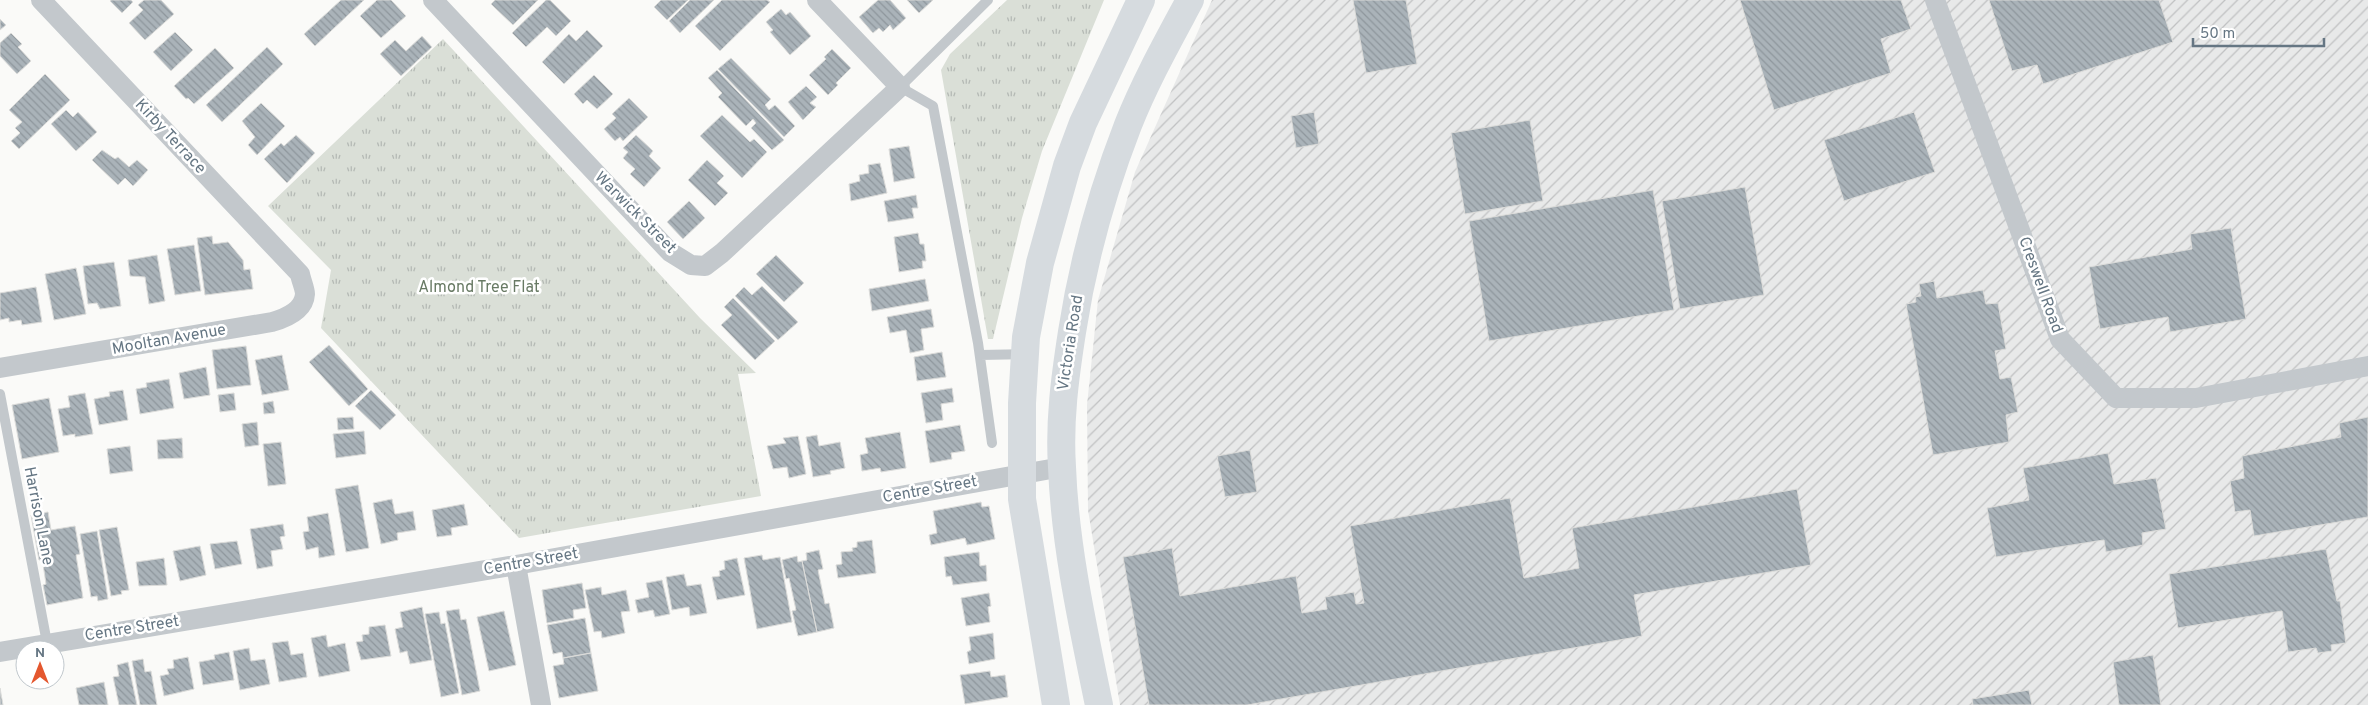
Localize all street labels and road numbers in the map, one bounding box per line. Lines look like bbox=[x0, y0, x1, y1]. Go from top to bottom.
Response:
street label: Kirby Terrace bbox=[130, 95, 210, 179]
street label: Warwick Street bbox=[590, 168, 680, 258]
street label: Creswell Road bbox=[2013, 234, 2067, 336]
street label: Victoria Road bbox=[1054, 294, 1088, 392]
street label: Mooltan Avenue bbox=[110, 320, 228, 360]
street label: Harrison Lane bbox=[19, 465, 57, 567]
street label: Centre Street bbox=[881, 472, 979, 508]
street label: Centre Street bbox=[482, 544, 580, 580]
street label: Centre Street bbox=[83, 612, 181, 646]

